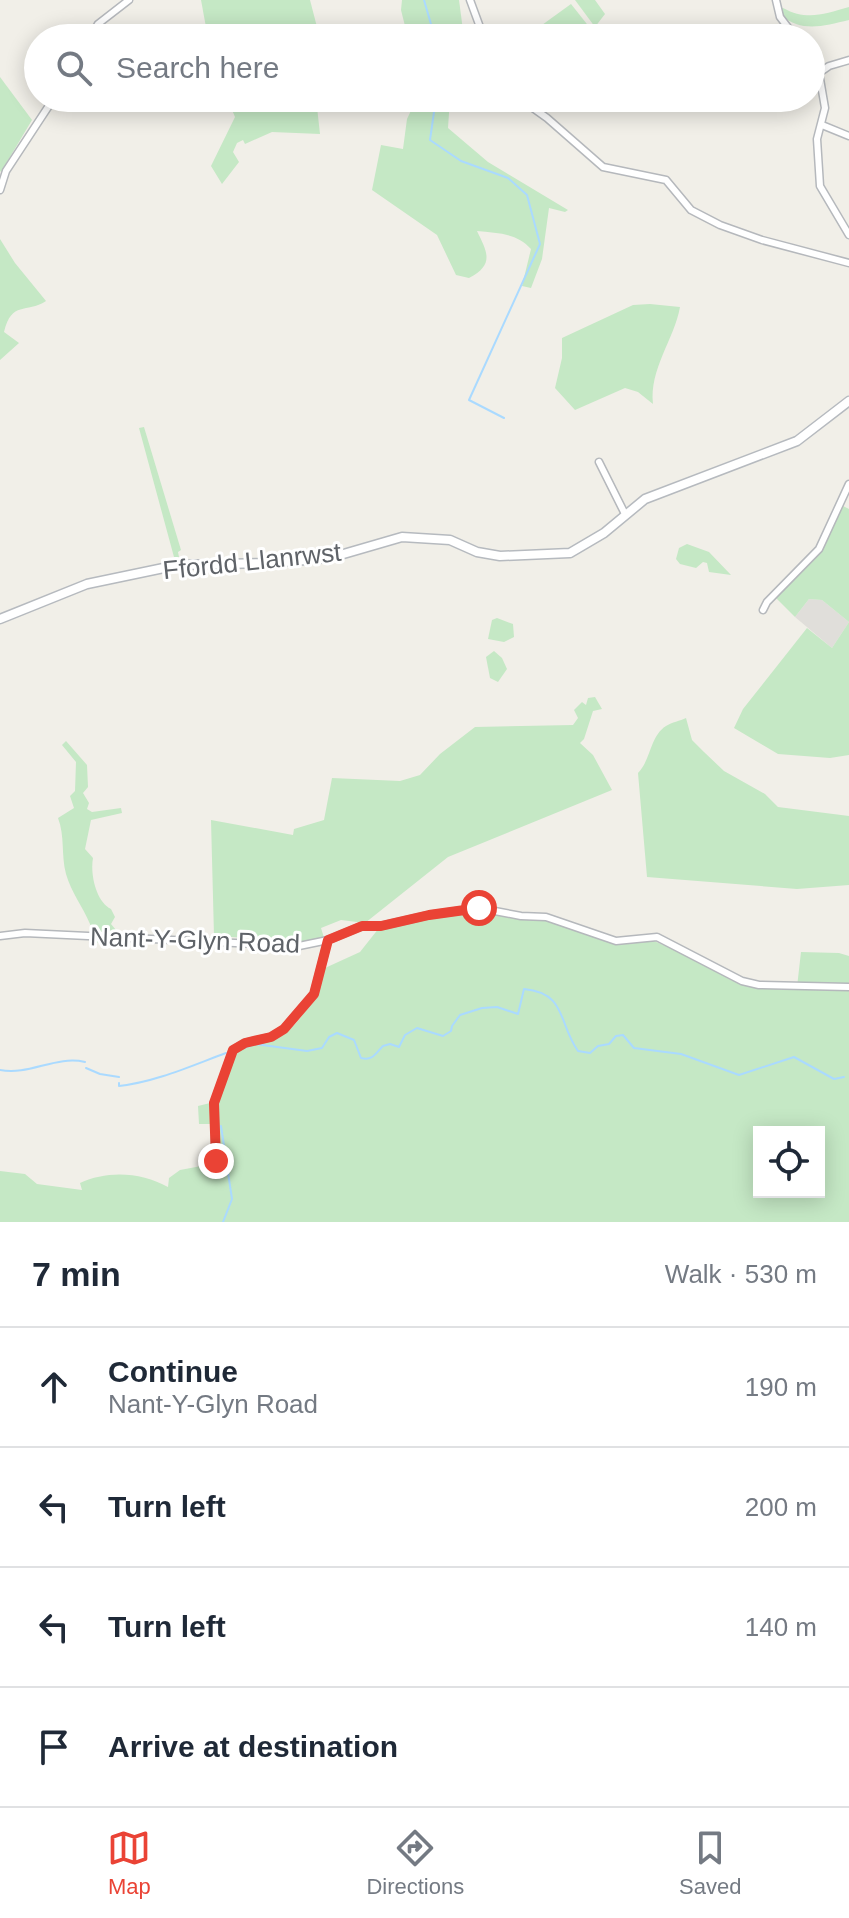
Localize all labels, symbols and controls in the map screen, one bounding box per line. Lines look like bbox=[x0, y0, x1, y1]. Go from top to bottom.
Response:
search box bbox=[24, 24, 825, 112]
icon: search bbox=[52, 46, 96, 90]
text: Search here bbox=[116, 51, 279, 84]
street label: Ffordd Llanrwst bbox=[161, 537, 343, 585]
route start bbox=[461, 890, 497, 926]
street label: Nant-Y-Glyn Road bbox=[90, 921, 300, 959]
map controls bbox=[753, 1126, 825, 1198]
button: locate bbox=[753, 1126, 825, 1198]
route end bbox=[198, 1143, 234, 1179]
text: 7 min bbox=[32, 1255, 121, 1293]
text: Walk · 530 m bbox=[665, 1259, 817, 1289]
text: Continue bbox=[108, 1355, 238, 1388]
icon: ahead bbox=[32, 1365, 76, 1409]
text: 190 m bbox=[745, 1372, 817, 1402]
text: Nant-Y-Glyn Road bbox=[108, 1389, 318, 1419]
icon: left bbox=[32, 1485, 76, 1529]
text: Turn left bbox=[108, 1490, 226, 1523]
text: 200 m bbox=[745, 1492, 817, 1522]
icon: left bbox=[32, 1605, 76, 1649]
text: Turn left bbox=[108, 1610, 226, 1643]
text: 140 m bbox=[745, 1612, 817, 1642]
icon: arrive bbox=[32, 1725, 76, 1769]
text: Arrive at destination bbox=[108, 1730, 398, 1763]
tab: Map bbox=[107, 1826, 151, 1900]
tab: Directions bbox=[366, 1826, 464, 1900]
tab: Saved bbox=[679, 1826, 742, 1900]

